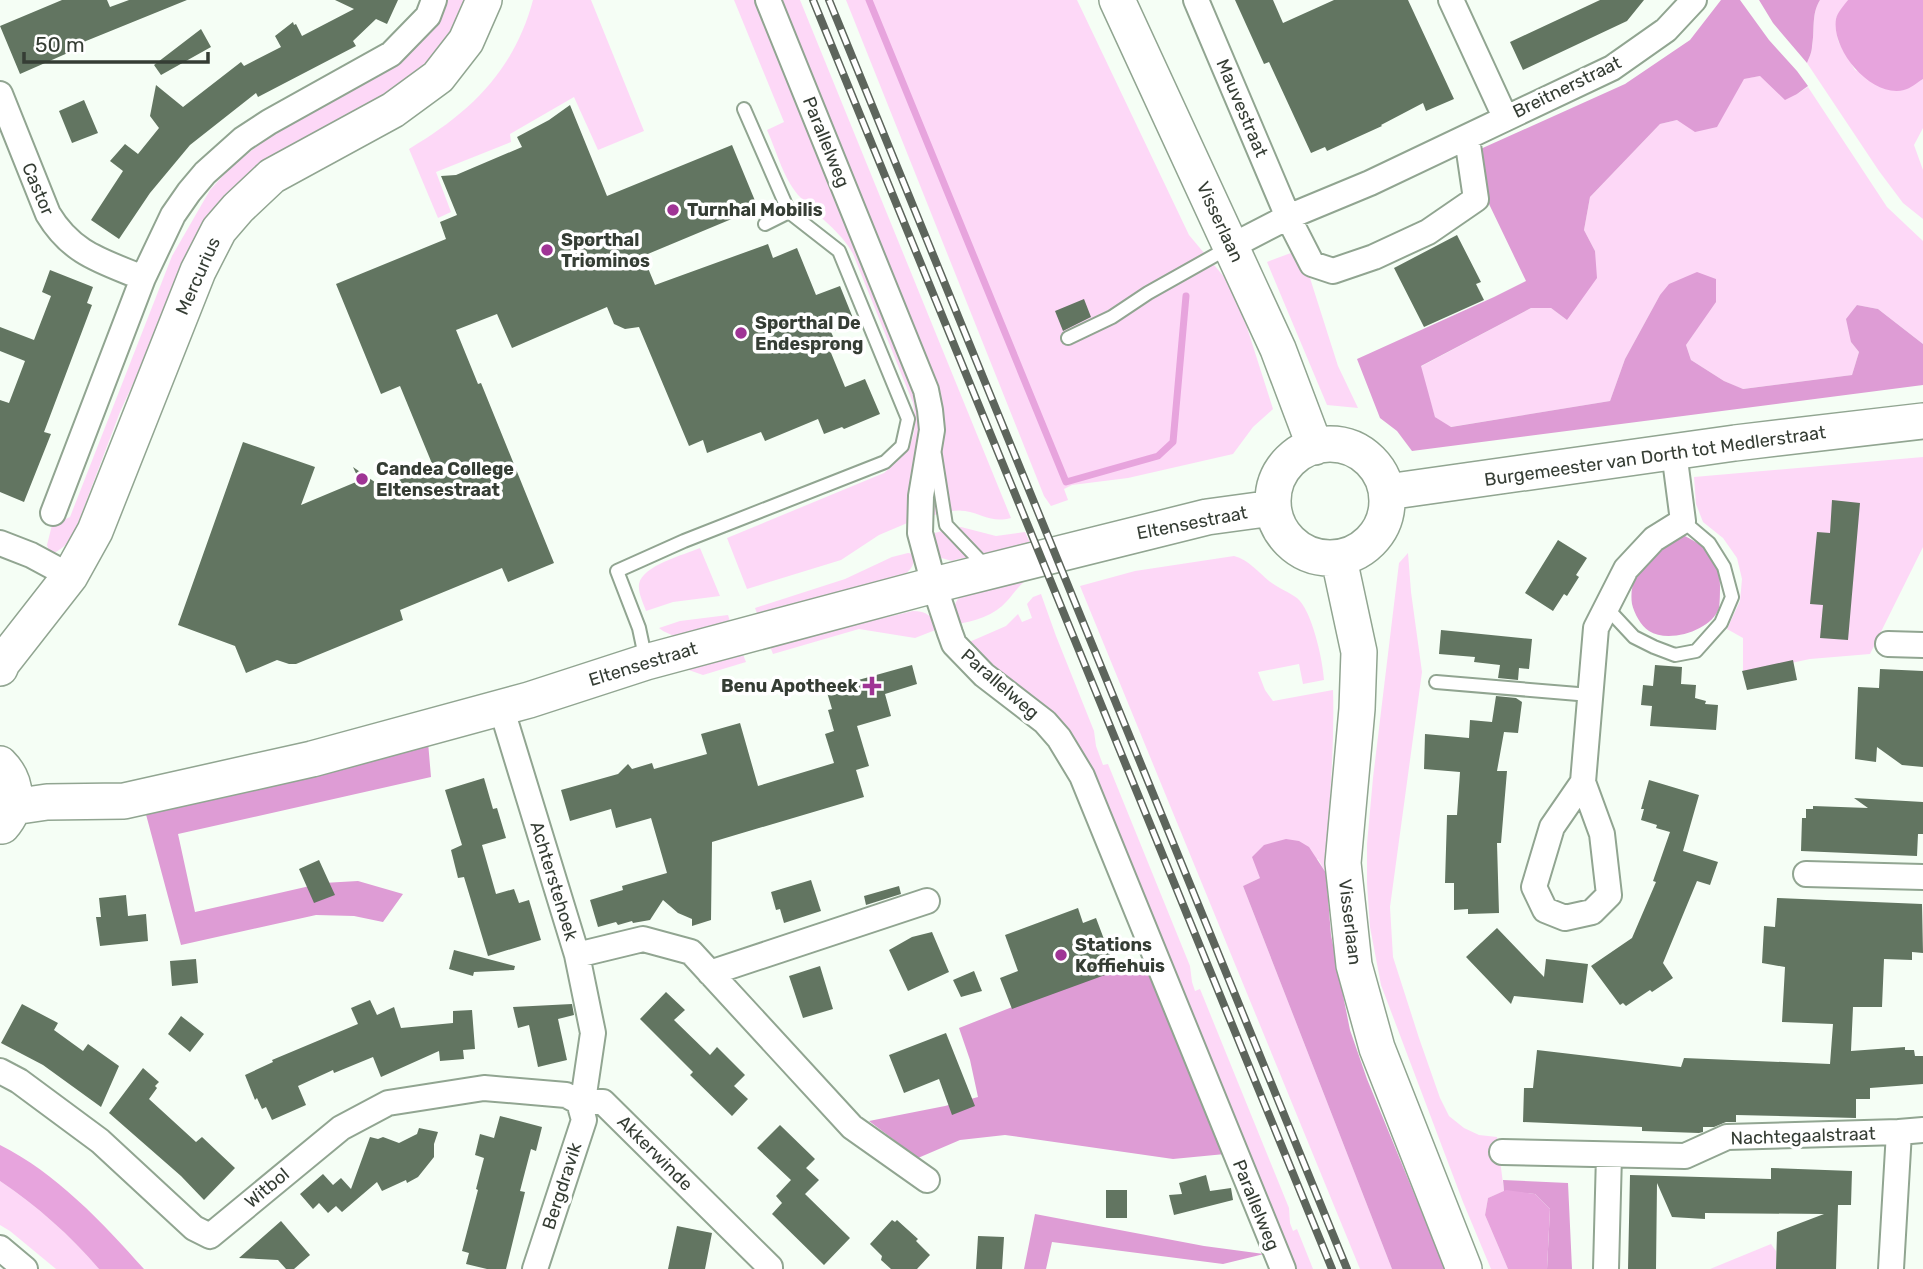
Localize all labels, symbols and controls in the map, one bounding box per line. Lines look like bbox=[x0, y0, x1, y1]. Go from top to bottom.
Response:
scale bar bbox=[24, 21, 208, 65]
text: 50 m bbox=[35, 32, 85, 57]
street label: Breitnerstraat bbox=[1509, 51, 1625, 123]
street label: Mauvestraat bbox=[1211, 56, 1273, 160]
street label: Parallelweg bbox=[798, 93, 854, 191]
street label: Castor bbox=[17, 159, 59, 219]
street label: Visserlaan bbox=[1192, 178, 1248, 266]
place label: Turnhal Mobilis bbox=[687, 199, 823, 221]
marker: Turnhal Mobilis bbox=[665, 202, 681, 218]
place label: Sporthal Triominos bbox=[561, 229, 650, 272]
street label: Mercurius bbox=[171, 234, 225, 318]
marker: Sporthal Triominos bbox=[539, 242, 555, 258]
place label: Sporthal De Endesprong bbox=[755, 312, 864, 355]
marker: Sporthal De Endesprong bbox=[733, 325, 749, 341]
street label: Burgemeester van Dorth tot Medlerstraat bbox=[1483, 421, 1827, 491]
place label: Candea College Eltensestraat bbox=[376, 458, 514, 501]
marker: Candea College Eltensestraat bbox=[354, 471, 370, 487]
street label: Eltensestraat bbox=[1135, 501, 1249, 545]
street label: Eltensestraat bbox=[586, 637, 700, 691]
street label: Parallelweg bbox=[956, 644, 1044, 724]
place label: Benu Apotheek bbox=[721, 675, 858, 697]
marker: Benu Apotheek bbox=[864, 678, 880, 694]
street label: Achterstehoek bbox=[525, 819, 583, 944]
street label: Visserlaan bbox=[1334, 878, 1366, 966]
place label: Stations Koffiehuis bbox=[1075, 934, 1165, 977]
marker: Stations Koffiehuis bbox=[1053, 947, 1069, 963]
street label: Akkerwinde bbox=[613, 1111, 697, 1195]
street label: Nachtegaalstraat bbox=[1730, 1122, 1876, 1150]
street label: Bergdravik bbox=[538, 1139, 587, 1232]
street label: Parallelweg bbox=[1228, 1156, 1284, 1254]
street label: Witbol bbox=[240, 1163, 294, 1213]

